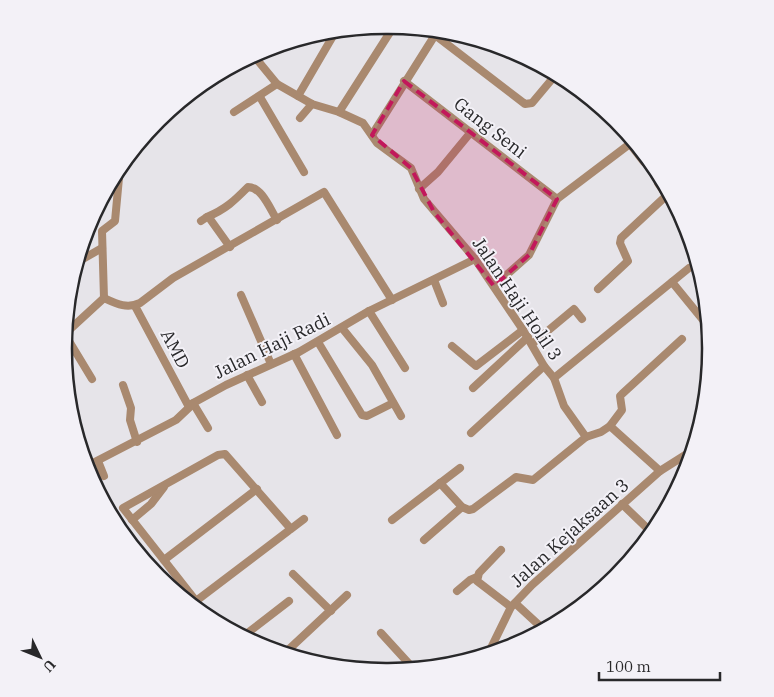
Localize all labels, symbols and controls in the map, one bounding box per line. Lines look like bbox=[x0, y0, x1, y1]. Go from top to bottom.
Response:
street label: Gang Seni bbox=[449, 92, 531, 163]
street label: Jalan Haji Holil 3 bbox=[468, 233, 567, 365]
street label: Jalan Haji Radi bbox=[210, 307, 334, 384]
street label: AMD bbox=[156, 325, 195, 372]
street label: Jalan Kejaksaan 3 bbox=[506, 473, 634, 592]
north arrow bbox=[15, 632, 65, 682]
scale bar bbox=[599, 650, 720, 682]
text: U bbox=[39, 656, 60, 676]
text: 100 m bbox=[606, 657, 651, 676]

